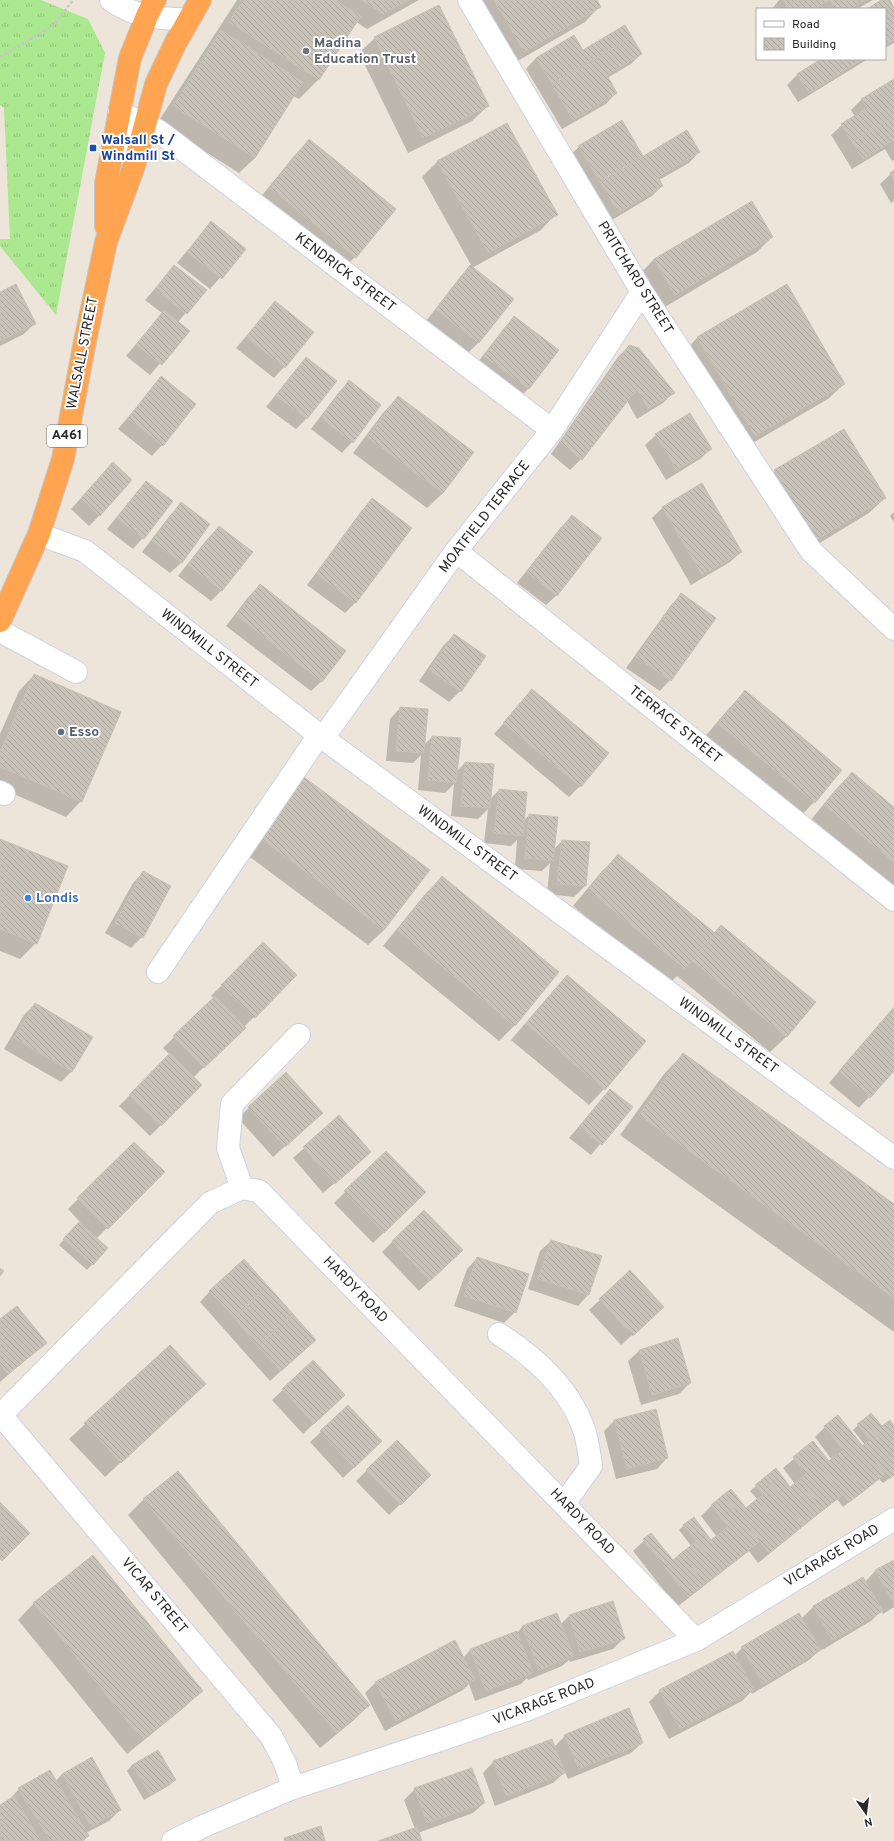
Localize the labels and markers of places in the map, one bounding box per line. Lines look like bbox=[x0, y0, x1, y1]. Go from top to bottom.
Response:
place label: Madina Education Trust bbox=[314, 35, 416, 68]
marker: Madina Education Trust bbox=[301, 46, 311, 56]
place label: Walsall St / Windmill St bbox=[101, 132, 176, 165]
marker: Walsall St / Windmill St bbox=[88, 143, 98, 153]
place label: Esso bbox=[69, 724, 99, 741]
marker: Esso bbox=[56, 727, 66, 737]
place label: Londis bbox=[36, 890, 79, 907]
marker: Londis bbox=[23, 893, 33, 903]

